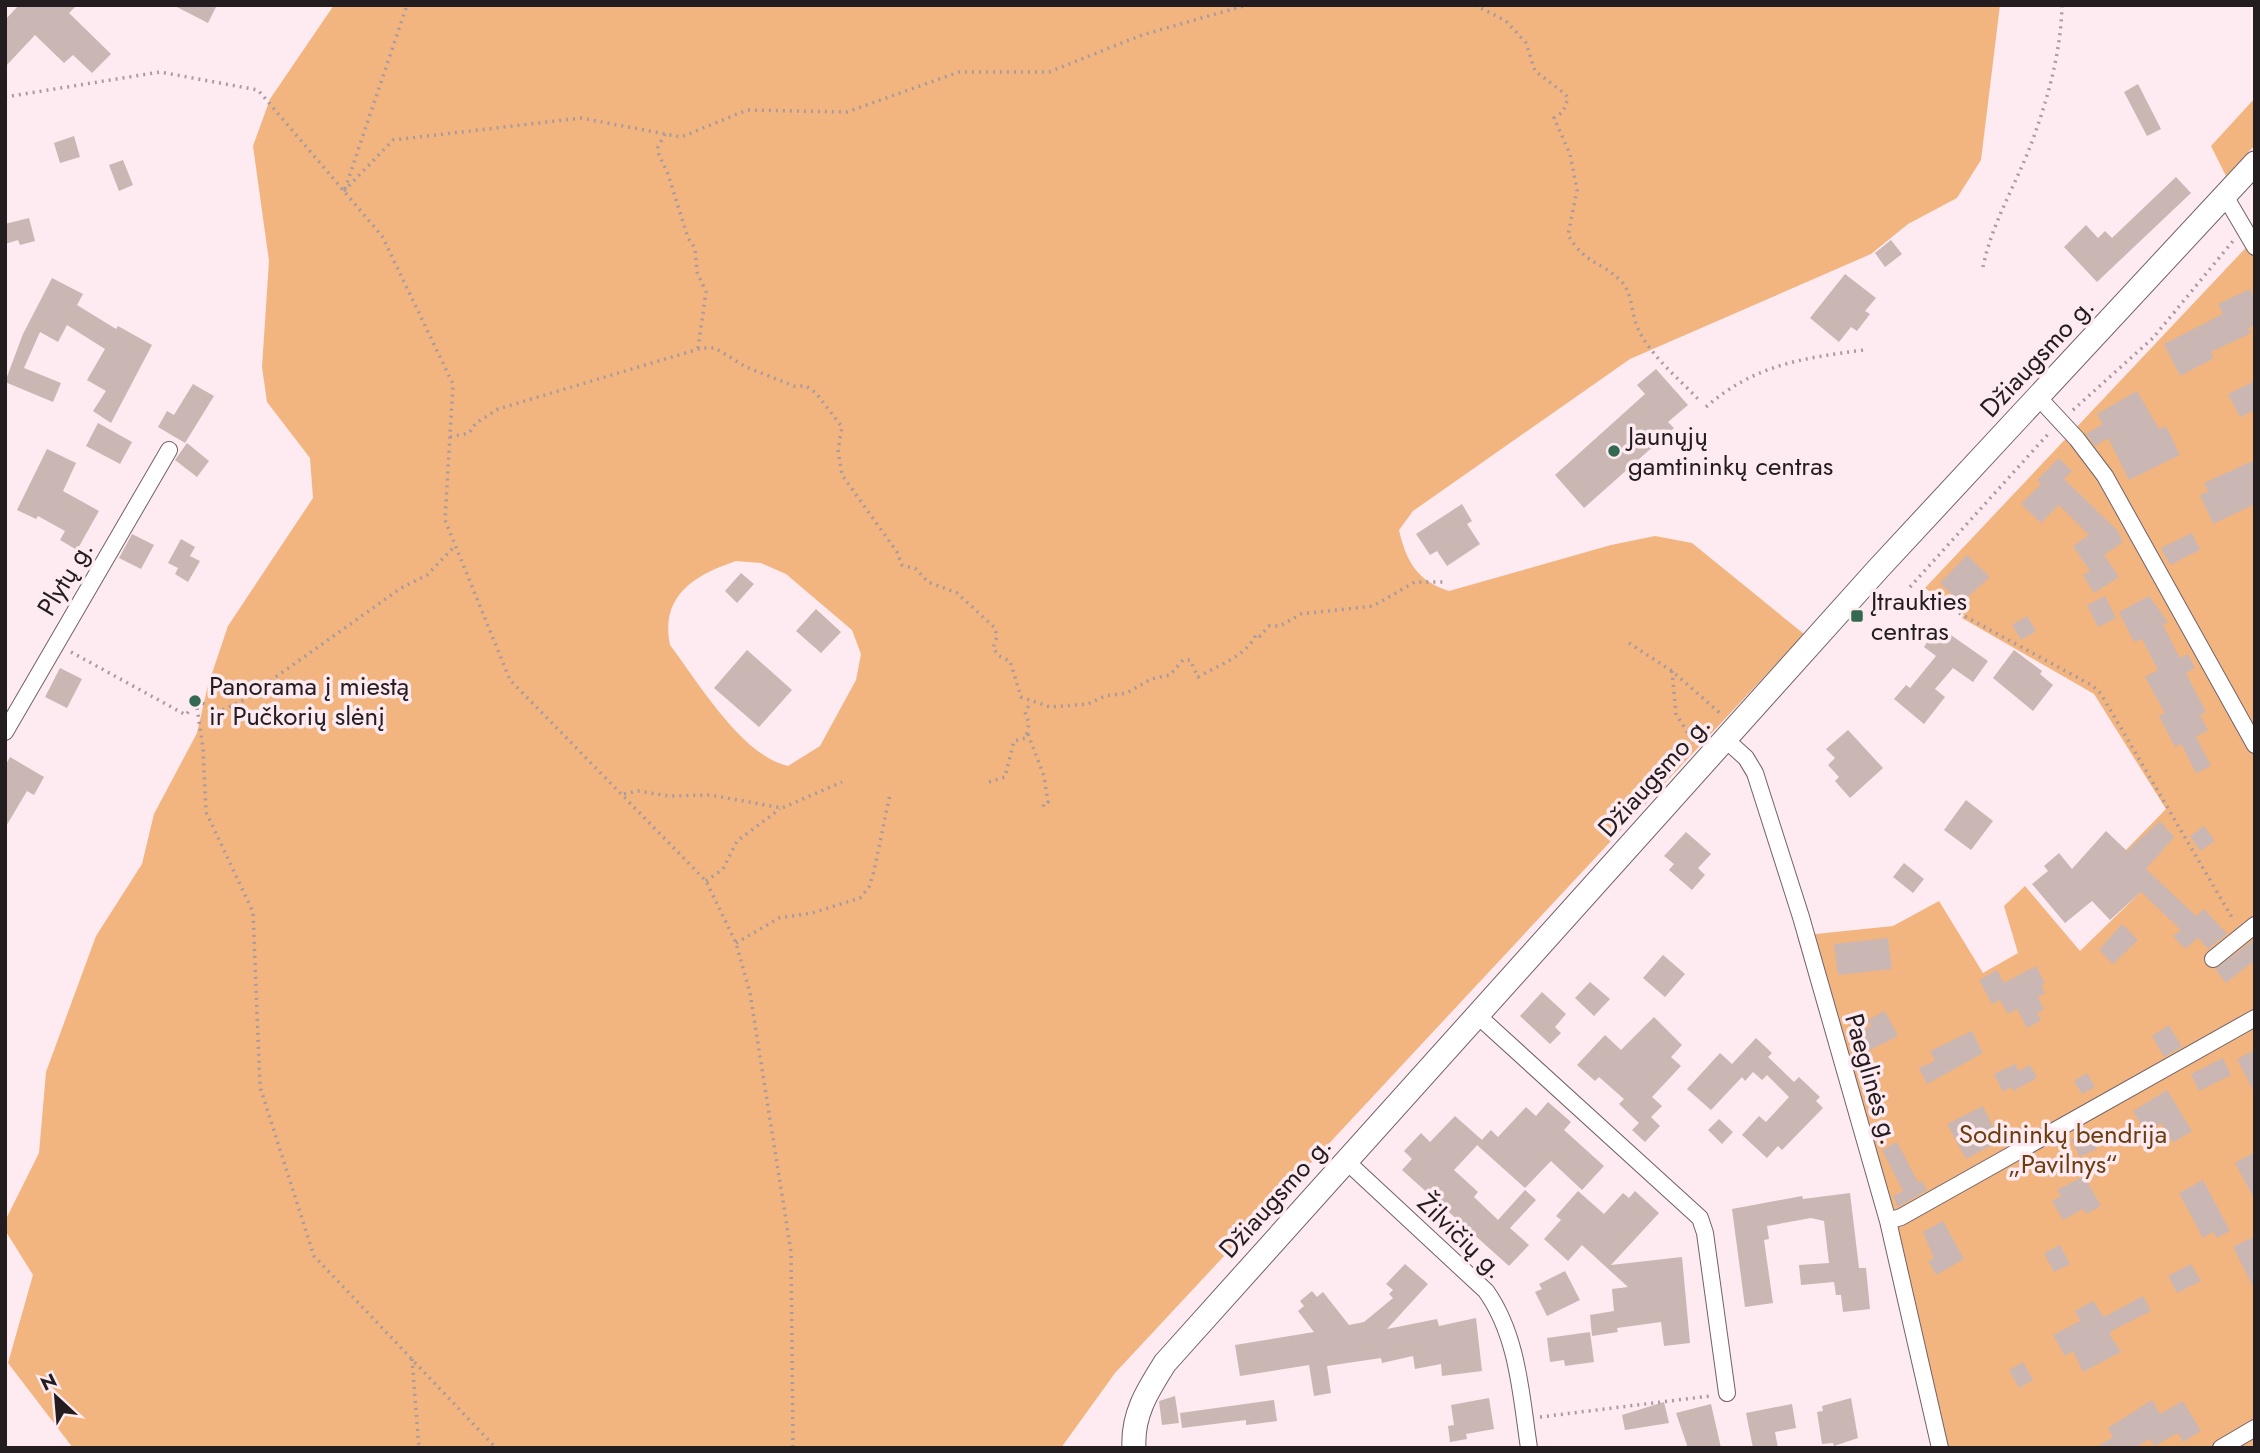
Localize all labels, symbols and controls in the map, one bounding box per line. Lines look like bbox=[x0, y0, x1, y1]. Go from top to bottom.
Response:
street label: Džiaugsmo g. bbox=[1971, 288, 2103, 426]
place label: Jaunųjų gamtininkų centras bbox=[1625, 417, 1833, 485]
marker: Jaunųjų gamtininkų centras bbox=[1606, 443, 1622, 459]
street label: Plytų g. bbox=[28, 533, 102, 623]
place label: Įtraukties centras bbox=[1870, 582, 1967, 650]
marker: Įtraukties centras bbox=[1849, 608, 1865, 624]
place label: Panorama į miestą ir Pučkorių slėnį bbox=[209, 667, 410, 735]
marker: Panorama į miestą ir Pučkorių slėnį bbox=[187, 693, 203, 709]
street label: Džiaugsmo g. bbox=[1589, 707, 1719, 845]
street label: Paeglinės g. bbox=[1835, 1009, 1909, 1149]
park label: Sodininkų bendrija „Pavilnys“ bbox=[1959, 1115, 2167, 1183]
street label: Džiaugsmo g. bbox=[1210, 1128, 1340, 1266]
street label: Žilvičių g. bbox=[1409, 1185, 1513, 1287]
north arrow bbox=[21, 1362, 91, 1432]
text: N bbox=[36, 1367, 61, 1398]

